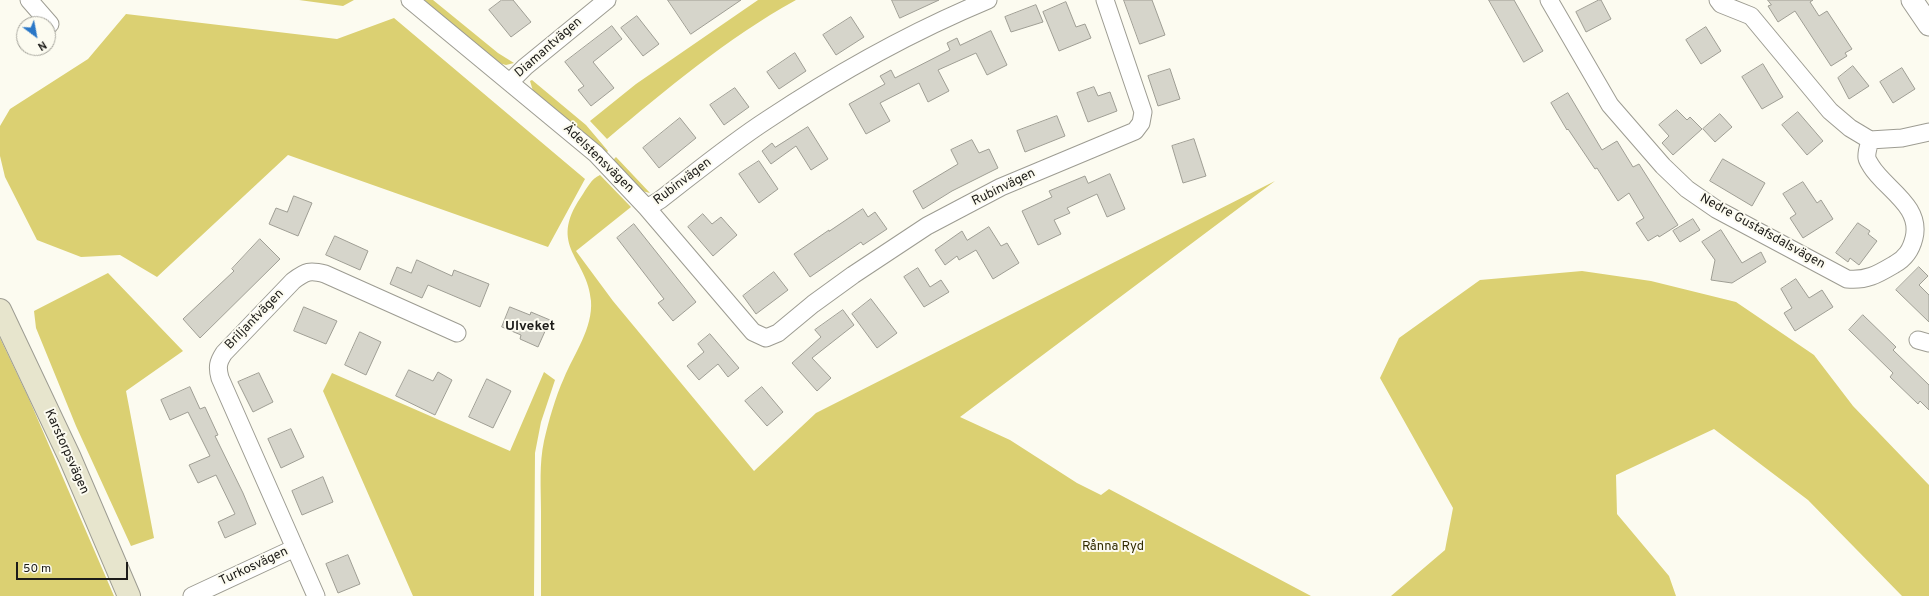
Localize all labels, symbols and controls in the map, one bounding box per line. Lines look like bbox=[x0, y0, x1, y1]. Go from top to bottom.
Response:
street label: Diamantvägen bbox=[512, 15, 586, 81]
north arrow bbox=[16, 16, 56, 56]
text: N bbox=[35, 37, 49, 53]
street label: Ädelstensvägen bbox=[559, 121, 637, 197]
street label: Rubinvägen bbox=[651, 155, 715, 209]
street label: Rubinvägen bbox=[970, 166, 1038, 210]
street label: Nedre Gustafsdalsvägen bbox=[1697, 191, 1827, 273]
street label: Briljantvägen bbox=[222, 287, 288, 353]
district label: Ulveket bbox=[505, 319, 555, 335]
street label: Karstorpsvägen bbox=[40, 407, 92, 497]
park label: Rånna Ryd bbox=[1082, 539, 1144, 555]
street label: Turkosvägen bbox=[217, 544, 291, 590]
scale bar bbox=[18, 554, 130, 580]
text: 50 m bbox=[23, 561, 51, 577]

